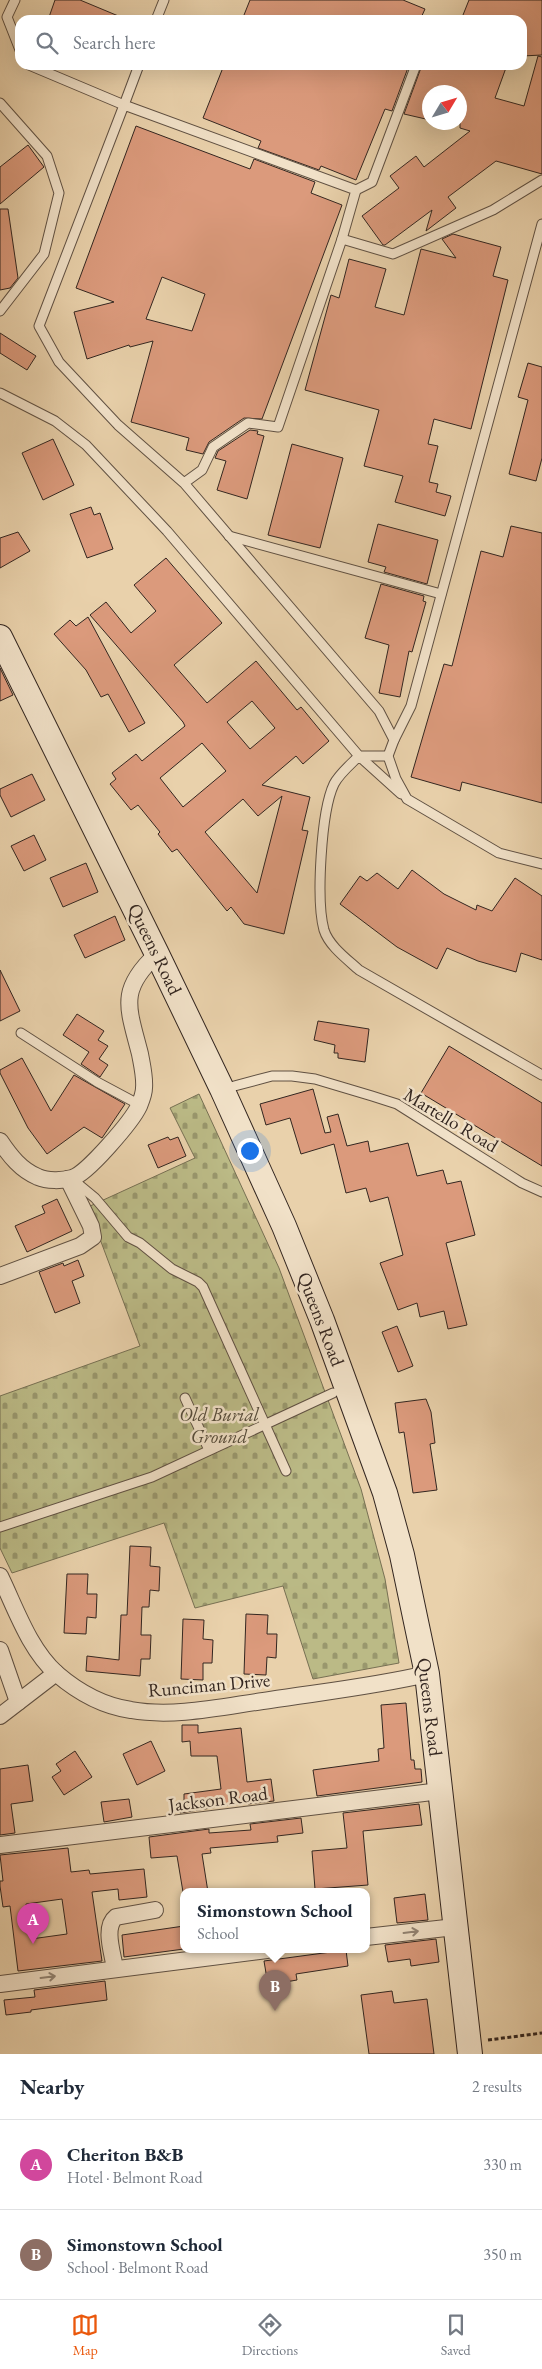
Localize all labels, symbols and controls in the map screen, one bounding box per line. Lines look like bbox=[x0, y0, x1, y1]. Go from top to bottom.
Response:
search box bbox=[15, 15, 527, 70]
icon: search bbox=[33, 29, 61, 57]
text: Search here bbox=[73, 30, 155, 55]
north arrow bbox=[422, 85, 467, 130]
street label: Queens Road bbox=[122, 899, 188, 999]
street label: Martello Road bbox=[399, 1082, 503, 1158]
your location bbox=[237, 1138, 263, 1164]
street label: Queens Road bbox=[292, 1268, 351, 1370]
park label: Old Burial Ground bbox=[179, 1402, 259, 1449]
street label: Queens Road bbox=[412, 1656, 448, 1758]
street label: Runciman Drive bbox=[147, 1667, 271, 1703]
street label: Jackson Road bbox=[165, 1780, 269, 1818]
popup bbox=[180, 1888, 370, 1953]
text: Simonstown School bbox=[197, 1898, 353, 1923]
pin: A bbox=[17, 1903, 49, 1944]
text: School bbox=[197, 1923, 239, 1944]
one-way arrow bbox=[402, 1927, 418, 1937]
pin: B bbox=[259, 1970, 291, 2011]
one-way arrow bbox=[40, 1972, 56, 1982]
text: Nearby bbox=[20, 2073, 84, 2100]
text: 2 results bbox=[472, 2076, 522, 2097]
text: Cheriton B&B bbox=[67, 2142, 183, 2167]
text: A bbox=[30, 2154, 42, 2175]
text: 330 m bbox=[483, 2154, 522, 2175]
text: Hotel · Belmont Road bbox=[67, 2167, 203, 2188]
text: Simonstown School bbox=[67, 2232, 223, 2257]
text: B bbox=[31, 2244, 41, 2265]
text: 350 m bbox=[483, 2244, 522, 2265]
text: School · Belmont Road bbox=[67, 2257, 208, 2278]
tab: Map bbox=[71, 2311, 99, 2359]
tab: Directions bbox=[242, 2311, 298, 2359]
tab: Saved bbox=[441, 2311, 471, 2359]

